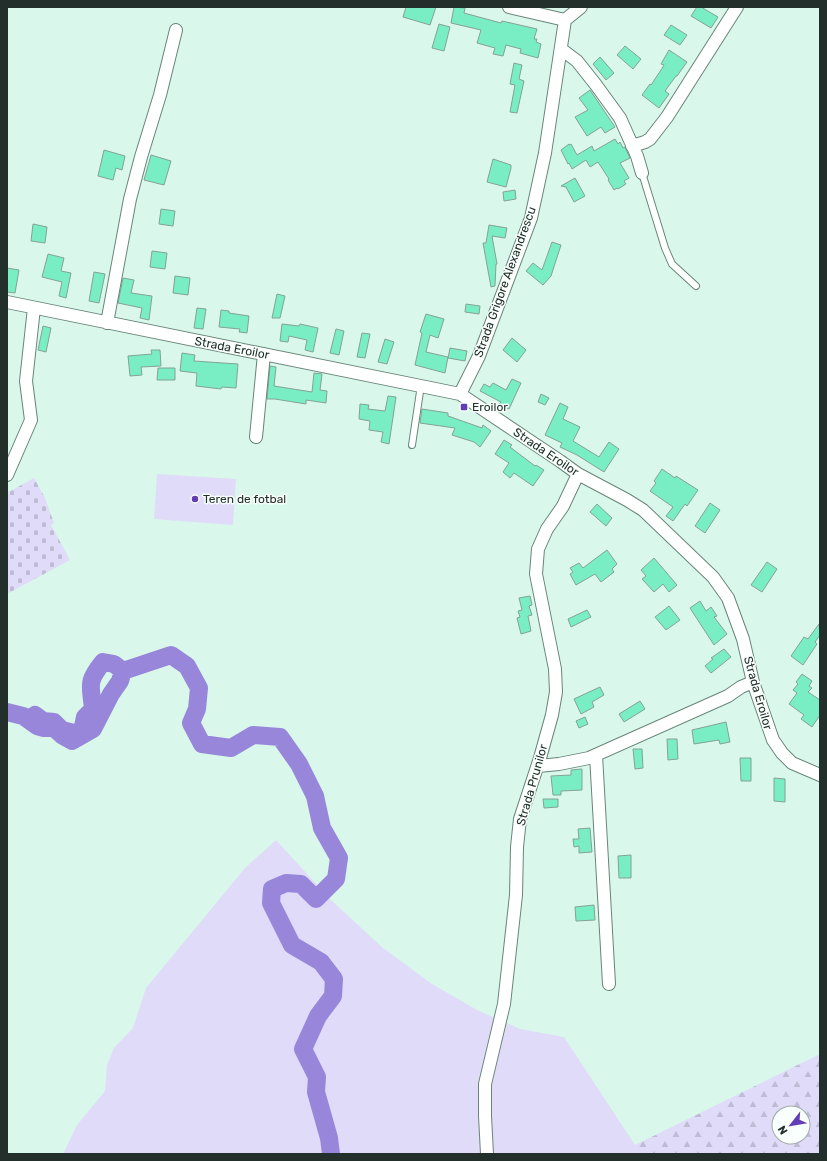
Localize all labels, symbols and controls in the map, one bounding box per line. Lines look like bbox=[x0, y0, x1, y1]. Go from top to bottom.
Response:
street label: Strada Grigore Alexandrescu bbox=[471, 205, 539, 359]
street label: Strada Eroilor bbox=[193, 334, 271, 362]
place label: Eroilor bbox=[472, 400, 508, 414]
marker: Eroilor bbox=[459, 402, 469, 412]
street label: Strada Eroilor bbox=[511, 425, 582, 479]
place label: Teren de fotbal bbox=[203, 492, 286, 506]
marker: Teren de fotbal bbox=[190, 494, 200, 504]
street label: Strada Eroilor bbox=[741, 655, 775, 732]
street label: Strada Prunilor bbox=[514, 742, 550, 827]
north arrow bbox=[771, 1105, 811, 1145]
text: N bbox=[775, 1123, 790, 1137]

